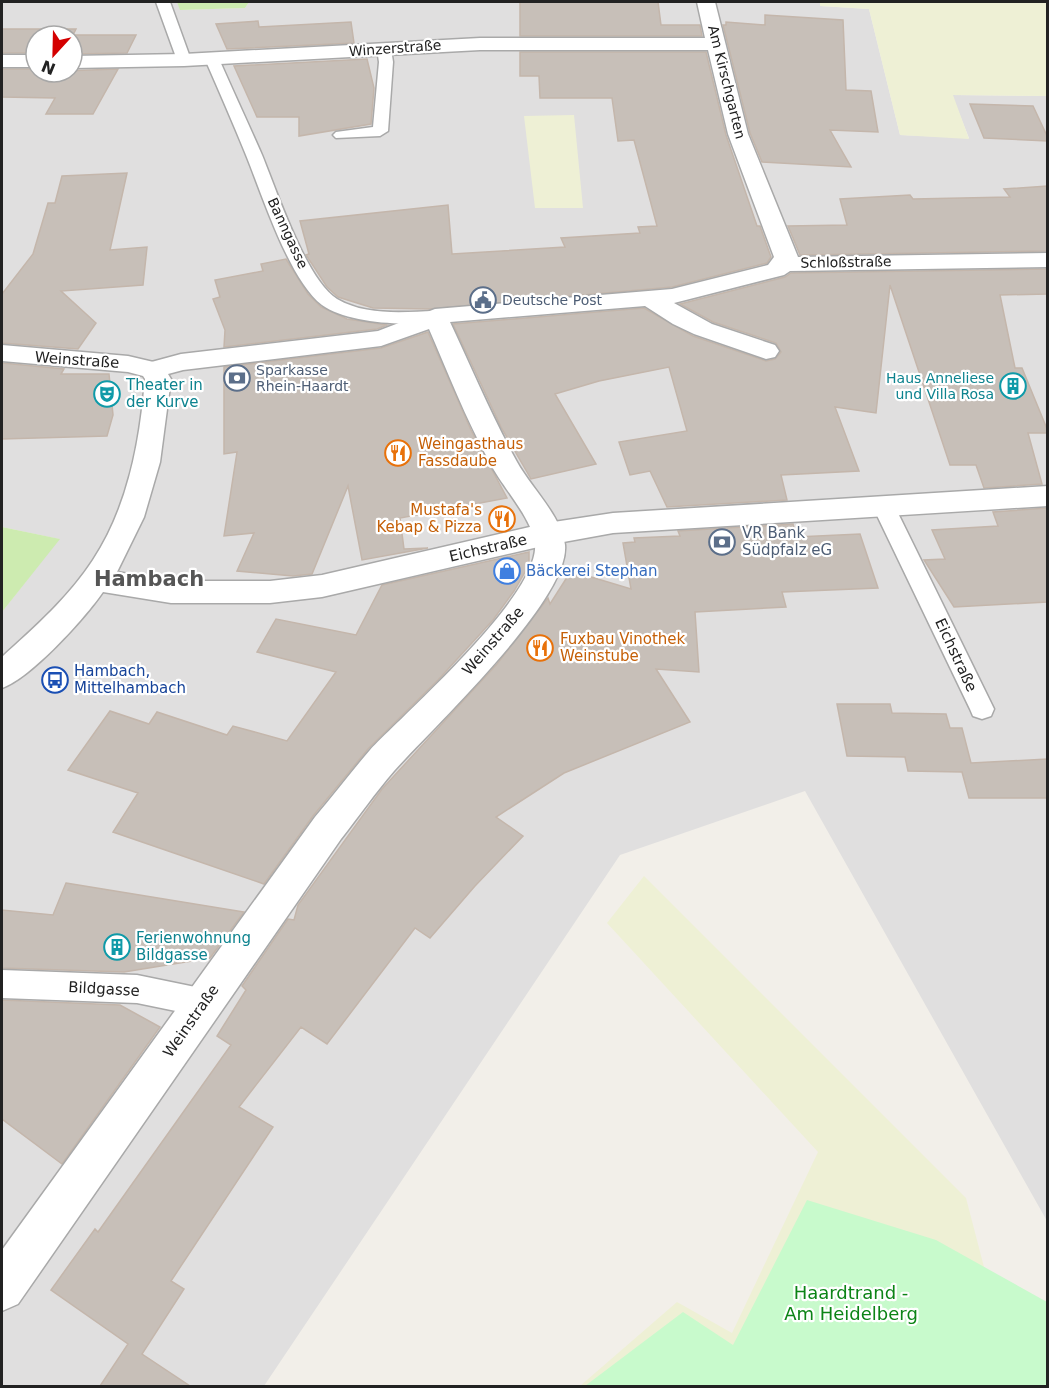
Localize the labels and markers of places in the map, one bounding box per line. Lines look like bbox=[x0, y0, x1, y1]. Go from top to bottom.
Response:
public building icon: Deutsche Post bbox=[468, 285, 498, 315]
place label: Deutsche Post bbox=[502, 292, 602, 308]
place label: Sparkasse Rhein-Haardt bbox=[256, 362, 349, 394]
bank icon: Sparkasse Rhein-Haardt bbox=[222, 363, 252, 393]
place label: Haus Anneliese und Villa Rosa bbox=[886, 370, 994, 402]
building icon: Haus Anneliese und Villa Rosa bbox=[998, 371, 1028, 401]
place label: Theater in der Kurve bbox=[125, 376, 203, 411]
theatre icon: Theater in der Kurve bbox=[92, 379, 122, 409]
place label: Weingasthaus Fassdaube bbox=[418, 435, 523, 470]
restaurant icon: Weingasthaus Fassdaube bbox=[383, 438, 413, 468]
place label: Mustafa's Kebap & Pizza bbox=[376, 501, 482, 536]
restaurant icon: Mustafa's Kebap & Pizza bbox=[487, 504, 517, 534]
place label: VR Bank Südpfalz eG bbox=[742, 524, 832, 559]
bank icon: VR Bank Südpfalz eG bbox=[707, 527, 737, 557]
shop icon: Bäckerei Stephan bbox=[492, 556, 522, 586]
place label: Bäckerei Stephan bbox=[526, 562, 657, 580]
place label: Fuxbau Vinothek Weinstube bbox=[560, 630, 686, 665]
restaurant icon: Fuxbau Vinothek Weinstube bbox=[525, 633, 555, 663]
place label: Hambach, Mittelhambach bbox=[74, 662, 186, 697]
bus stop icon: Hambach, Mittelhambach bbox=[40, 665, 70, 695]
place label: Ferienwohnung Bildgasse bbox=[136, 929, 251, 964]
building icon: Ferienwohnung Bildgasse bbox=[102, 932, 132, 962]

